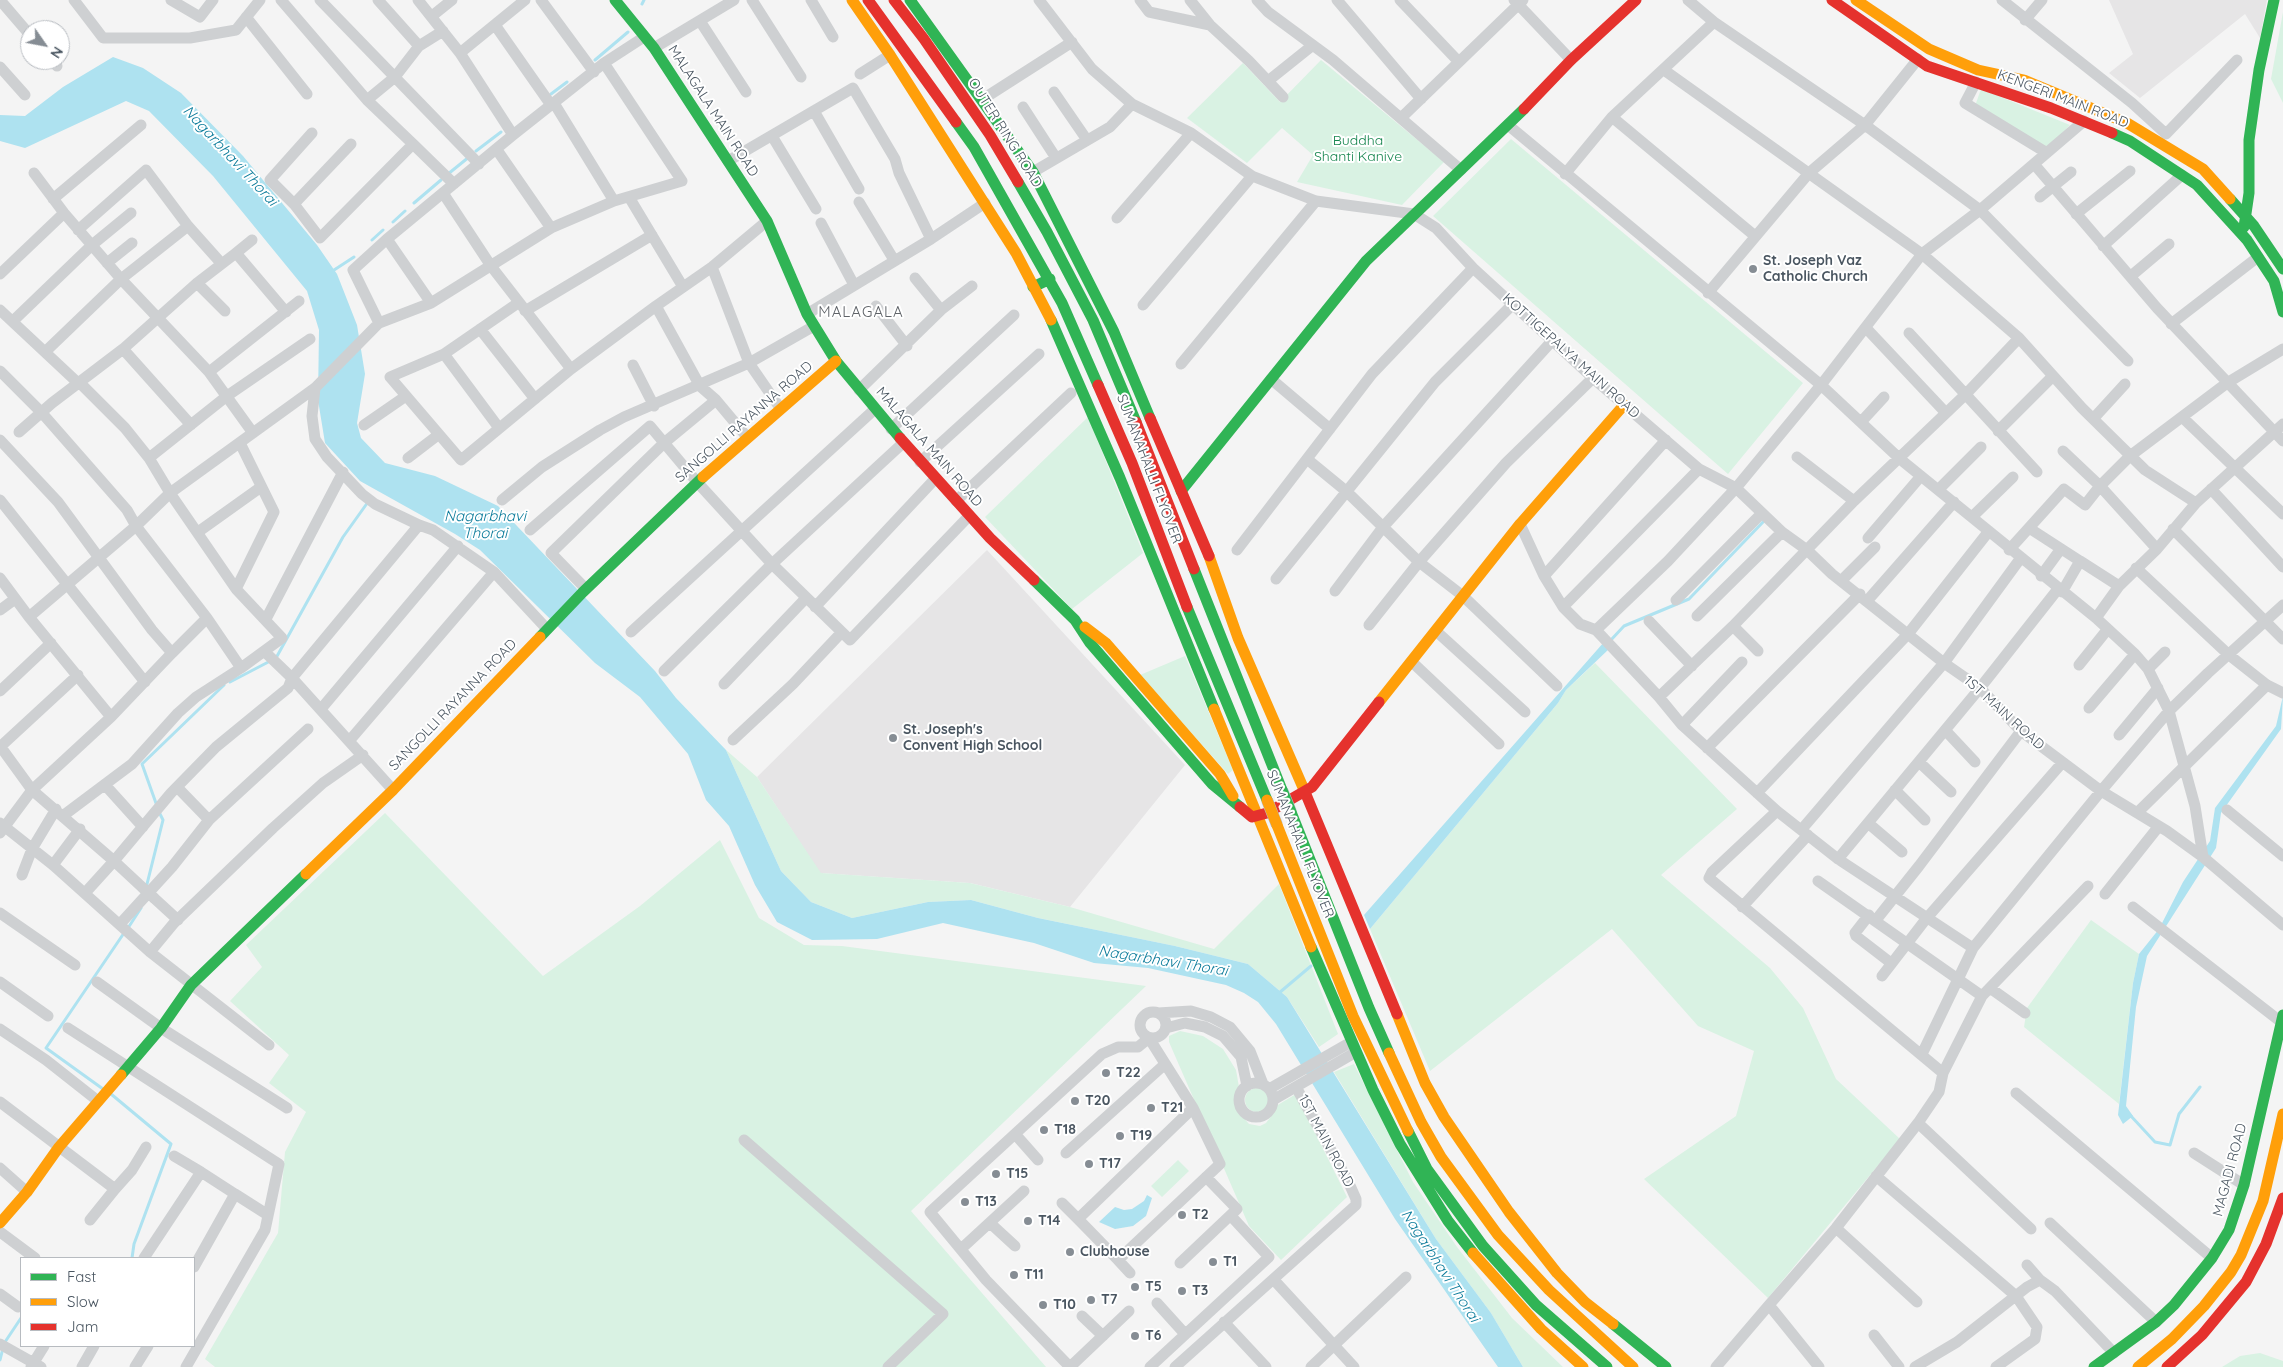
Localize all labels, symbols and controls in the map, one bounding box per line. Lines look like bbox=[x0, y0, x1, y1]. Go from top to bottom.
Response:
north arrow bbox=[20, 20, 70, 70]
street label: MALAGALA MAIN ROAD bbox=[664, 42, 762, 180]
text: N bbox=[46, 43, 67, 62]
street label: KENGERI MAIN ROAD bbox=[1995, 66, 2131, 132]
street label: OUTER RING ROAD bbox=[965, 75, 1045, 191]
water label: Nagarbhavi Thorai bbox=[179, 102, 281, 210]
park label: Buddha Shanti Kanive bbox=[1314, 133, 1402, 166]
place label: St. Joseph Vaz Catholic Church bbox=[1763, 253, 1868, 286]
marker: St. Joseph Vaz Catholic Church bbox=[1747, 263, 1759, 275]
street label: KOTTIGEPALYA MAIN ROAD bbox=[1499, 290, 1643, 422]
district label: MALAGALA bbox=[817, 303, 905, 321]
street label: SANGOLLI RAYANNA ROAD bbox=[672, 358, 816, 486]
street label: MALAGALA MAIN ROAD bbox=[872, 384, 986, 510]
street label: SUMANAHALLI FLYOVER bbox=[1113, 392, 1185, 546]
water label: Nagarbhavi Thorai bbox=[444, 507, 526, 542]
street label: SANGOLLI RAYANNA ROAD bbox=[386, 636, 520, 774]
street label: 1ST MAIN ROAD bbox=[1960, 672, 2048, 754]
place label: St. Joseph's Convent High School bbox=[903, 722, 1042, 754]
marker: St. Joseph's Convent High School bbox=[887, 732, 899, 744]
street label: SUMANAHALLI FLYOVER bbox=[1263, 767, 1337, 921]
water label: Nagarbhavi Thorai bbox=[1097, 942, 1229, 980]
place label: T22 bbox=[1116, 1065, 1141, 1081]
marker: T22 bbox=[1100, 1067, 1112, 1079]
street label: 1ST MAIN ROAD bbox=[1295, 1092, 1357, 1190]
place label: T20 bbox=[1085, 1093, 1110, 1109]
marker: T20 bbox=[1069, 1095, 1081, 1107]
place label: T21 bbox=[1161, 1100, 1183, 1116]
marker: T21 bbox=[1145, 1102, 1157, 1114]
place label: T18 bbox=[1054, 1122, 1076, 1138]
street label: MAGADI ROAD bbox=[2209, 1122, 2251, 1218]
marker: T18 bbox=[1038, 1124, 1050, 1136]
place label: T19 bbox=[1130, 1128, 1152, 1144]
marker: T19 bbox=[1114, 1130, 1126, 1142]
place label: T17 bbox=[1099, 1156, 1121, 1172]
marker: T17 bbox=[1083, 1158, 1095, 1170]
place label: T15 bbox=[1006, 1166, 1028, 1182]
marker: T15 bbox=[990, 1168, 1002, 1180]
place label: T13 bbox=[975, 1194, 997, 1210]
marker: T13 bbox=[959, 1196, 971, 1208]
water label: Nagarbhavi Thorai bbox=[1397, 1206, 1483, 1326]
place label: T2 bbox=[1192, 1207, 1209, 1223]
marker: T2 bbox=[1176, 1209, 1188, 1221]
place label: T14 bbox=[1038, 1213, 1060, 1229]
marker: T14 bbox=[1022, 1215, 1034, 1227]
place label: Clubhouse bbox=[1080, 1244, 1150, 1260]
marker: Clubhouse bbox=[1064, 1246, 1076, 1258]
place label: T1 bbox=[1223, 1254, 1237, 1270]
marker: T1 bbox=[1207, 1256, 1219, 1268]
legend bbox=[20, 1257, 195, 1347]
text: Fast bbox=[67, 1267, 96, 1286]
place label: T11 bbox=[1024, 1267, 1044, 1283]
marker: T11 bbox=[1008, 1269, 1020, 1281]
place label: T5 bbox=[1145, 1279, 1162, 1295]
marker: T5 bbox=[1129, 1281, 1141, 1293]
place label: T3 bbox=[1192, 1283, 1208, 1299]
marker: T3 bbox=[1176, 1285, 1188, 1297]
text: Slow bbox=[67, 1292, 99, 1311]
place label: T7 bbox=[1101, 1292, 1117, 1308]
marker: T7 bbox=[1085, 1294, 1097, 1306]
place label: T10 bbox=[1053, 1297, 1076, 1313]
marker: T10 bbox=[1037, 1299, 1049, 1311]
text: Jam bbox=[67, 1317, 98, 1336]
place label: T6 bbox=[1145, 1328, 1162, 1344]
marker: T6 bbox=[1129, 1330, 1141, 1342]

